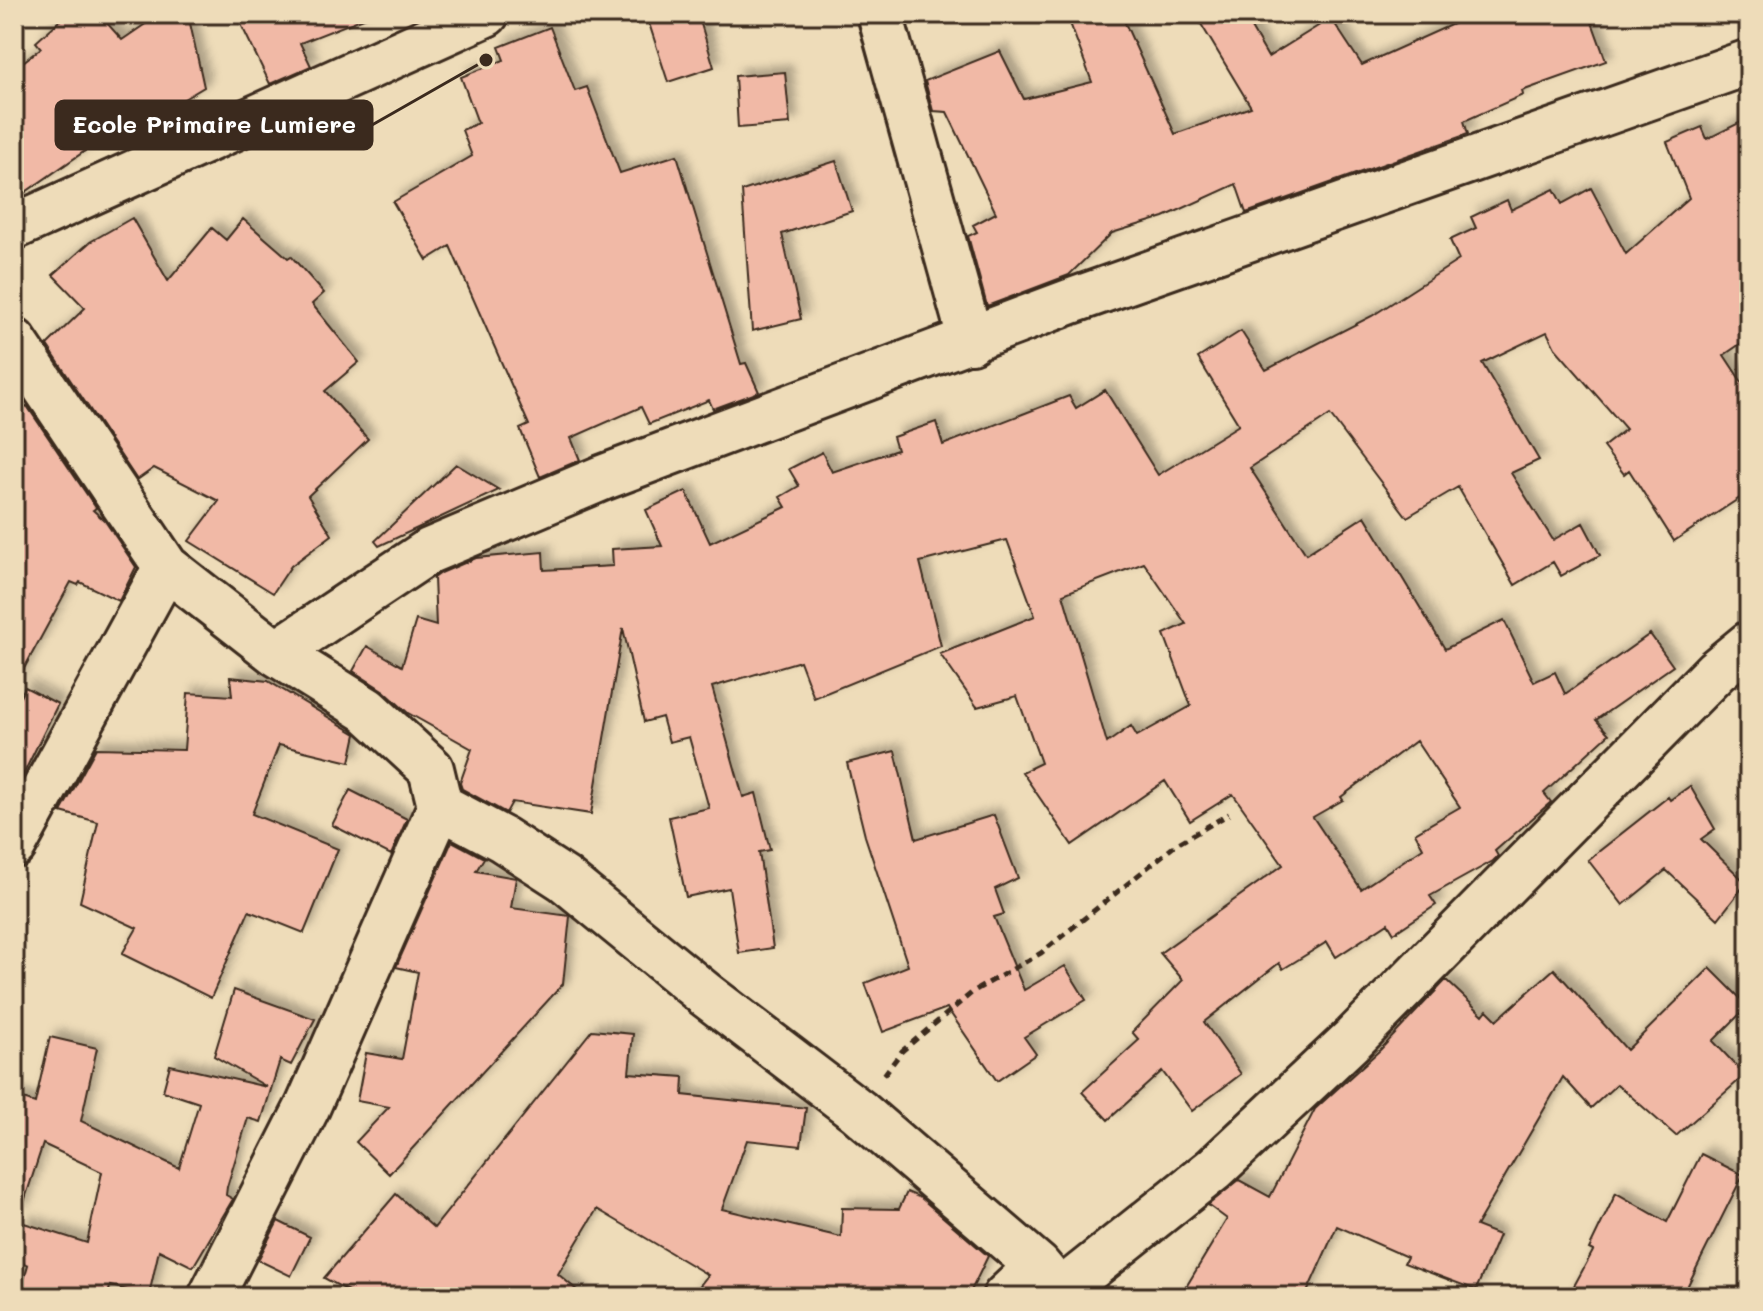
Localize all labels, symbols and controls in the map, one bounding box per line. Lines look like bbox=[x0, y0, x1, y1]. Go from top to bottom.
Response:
callout: Ecole Primaire Lumiere bbox=[56, 101, 372, 149]
text: Ecole Primaire Lumiere bbox=[72, 108, 356, 139]

